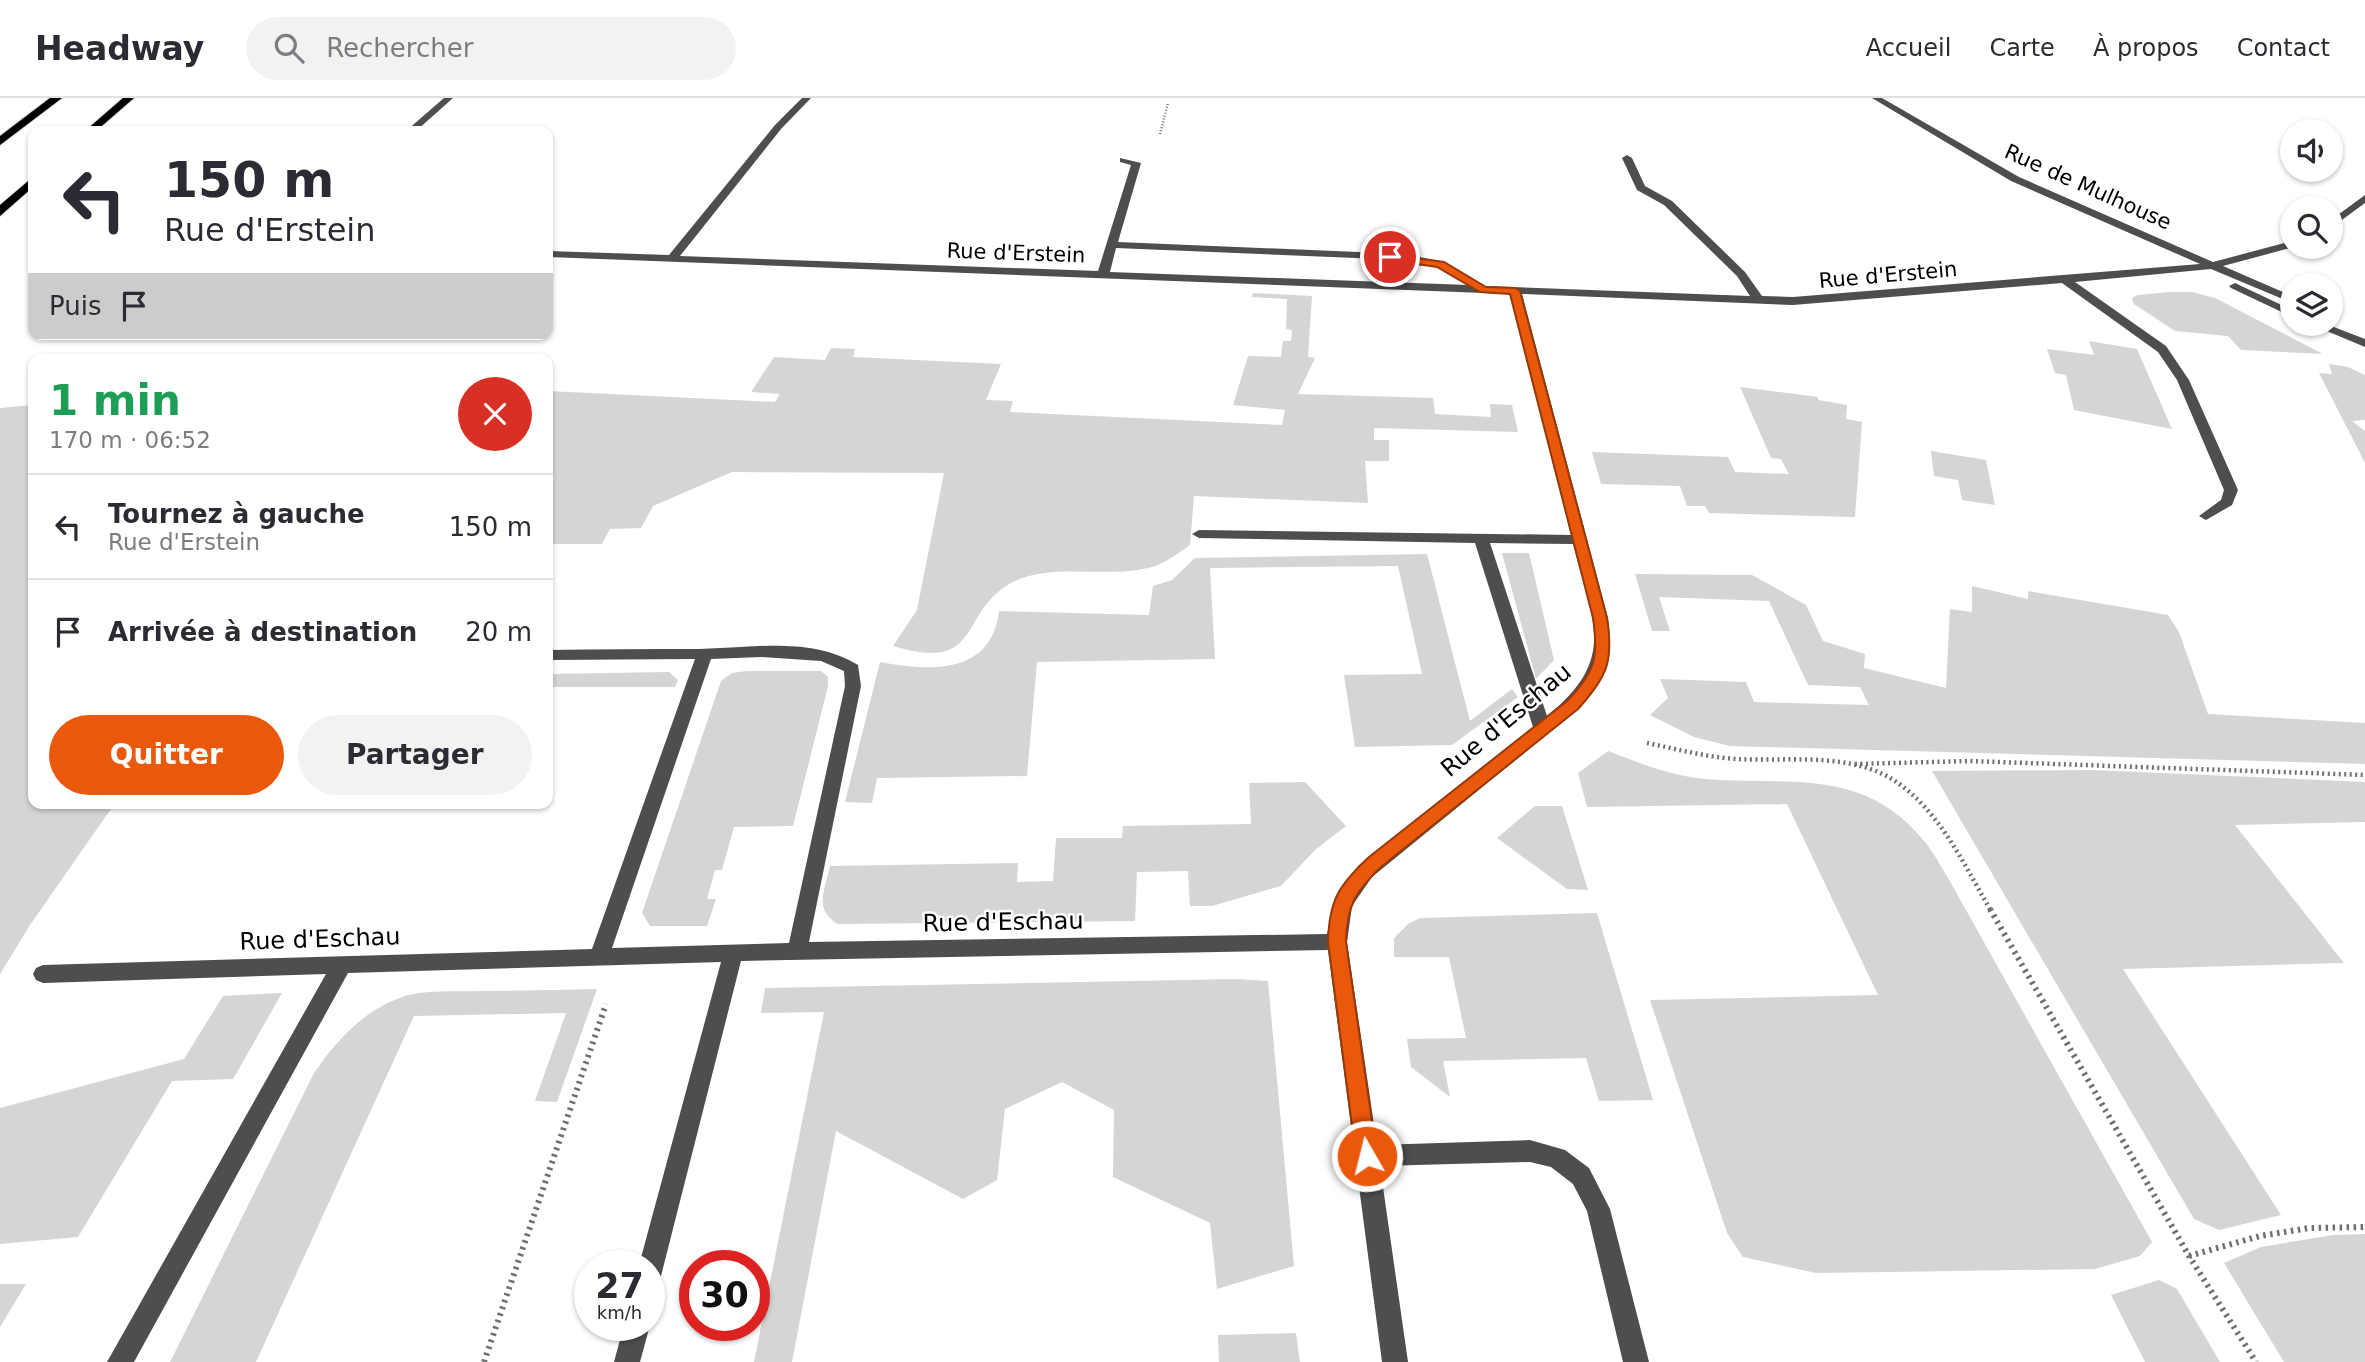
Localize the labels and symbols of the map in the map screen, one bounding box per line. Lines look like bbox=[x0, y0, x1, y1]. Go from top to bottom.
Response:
street label: Rue de Mulhouse bbox=[2001, 139, 2175, 235]
pin bbox=[1360, 227, 1420, 287]
street label: Rue d'Erstein bbox=[946, 239, 1086, 267]
street label: Rue d'Erstein bbox=[1818, 257, 1958, 293]
street label: Rue d'Eschau bbox=[1435, 658, 1577, 782]
street label: Rue d'Eschau bbox=[922, 907, 1084, 937]
street label: Rue d'Eschau bbox=[239, 922, 401, 956]
position arrow bbox=[1330, 1119, 1404, 1193]
speed limit sign: 30 bbox=[679, 1250, 770, 1341]

